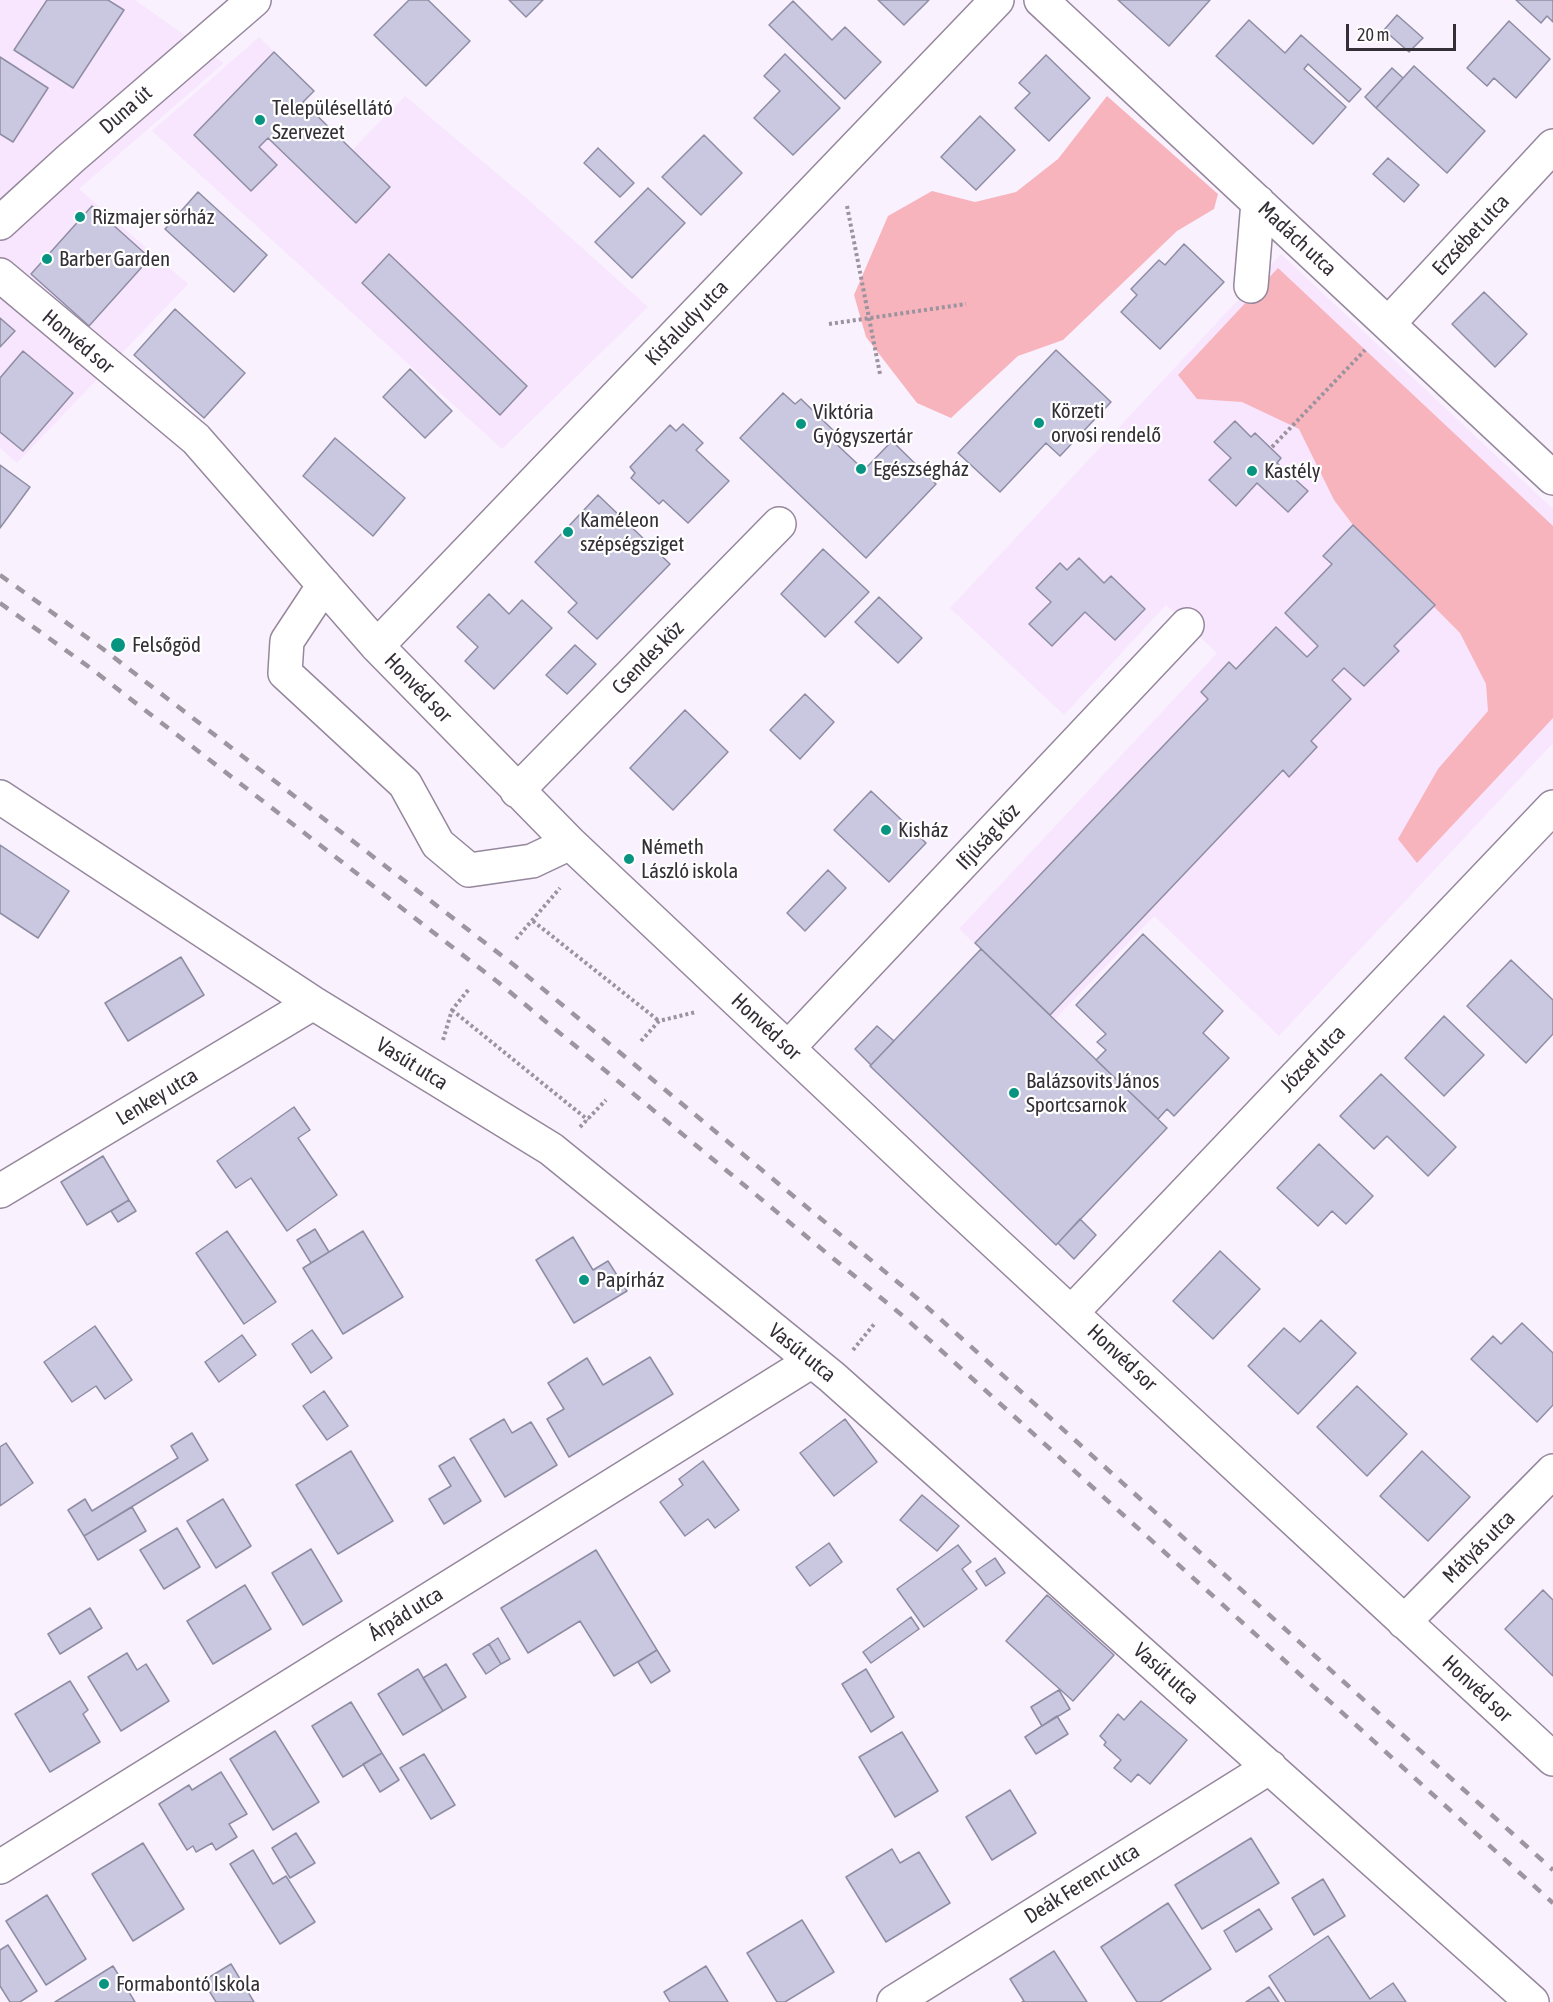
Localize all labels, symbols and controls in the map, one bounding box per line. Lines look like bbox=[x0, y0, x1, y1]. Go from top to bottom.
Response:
scale bar bbox=[1349, 12, 1458, 50]
text: 20 m bbox=[1357, 24, 1389, 45]
street label: Duna út bbox=[95, 81, 157, 139]
place label: Településellátó Szervezet bbox=[272, 95, 393, 145]
marker: Településellátó Szervezet bbox=[253, 113, 267, 127]
street label: Erzsébet utca bbox=[1427, 189, 1515, 281]
street label: Madách utca bbox=[1253, 196, 1341, 282]
place label: Rizmajer sörház bbox=[92, 204, 214, 230]
marker: Rizmajer sörház bbox=[73, 210, 87, 224]
place label: Barber Garden bbox=[59, 246, 170, 272]
marker: Barber Garden bbox=[40, 252, 54, 266]
street label: Kisfaludy utca bbox=[640, 275, 734, 371]
street label: Honvéd sor bbox=[37, 305, 119, 379]
place label: Körzeti orvosi rendelő bbox=[1051, 398, 1161, 448]
place label: Viktória Gyógyszertár bbox=[813, 399, 912, 449]
marker: Körzeti orvosi rendelő bbox=[1032, 416, 1046, 430]
marker: Viktória Gyógyszertár bbox=[794, 417, 808, 431]
place label: Egészségház bbox=[873, 456, 969, 482]
place label: Kastély bbox=[1264, 458, 1320, 484]
marker: Egészségház bbox=[854, 462, 868, 476]
marker: Kastély bbox=[1245, 464, 1259, 478]
place label: Kaméleon szépségsziget bbox=[580, 507, 684, 557]
marker: Kaméleon szépségsziget bbox=[561, 525, 575, 539]
street label: Csendes köz bbox=[607, 616, 689, 700]
place label: Felsőgöd bbox=[132, 632, 201, 658]
marker: Felsőgöd bbox=[109, 636, 127, 654]
street label: Honvéd sor bbox=[379, 648, 457, 728]
street label: Ifjúság köz bbox=[951, 799, 1025, 875]
place label: Kisház bbox=[898, 817, 948, 843]
marker: Kisház bbox=[879, 823, 893, 837]
place label: Németh László iskola bbox=[641, 834, 738, 884]
marker: Németh László iskola bbox=[622, 852, 636, 866]
street label: Honvéd sor bbox=[726, 988, 806, 1066]
street label: József utca bbox=[1275, 1020, 1351, 1098]
street label: Vasút utca bbox=[372, 1032, 452, 1096]
street label: Lenkey utca bbox=[111, 1063, 203, 1131]
place label: Balázsovits János Sportcsarnok bbox=[1026, 1068, 1159, 1118]
marker: Balázsovits János Sportcsarnok bbox=[1007, 1086, 1021, 1100]
place label: Papírház bbox=[596, 1267, 664, 1293]
marker: Papírház bbox=[577, 1273, 591, 1287]
street label: Vasút utca bbox=[763, 1318, 841, 1388]
street label: Honvéd sor bbox=[1082, 1319, 1162, 1397]
street label: Mátyás utca bbox=[1438, 1506, 1520, 1588]
street label: Árpád utca bbox=[364, 1581, 448, 1647]
street label: Vasút utca bbox=[1128, 1638, 1204, 1710]
street label: Honvéd sor bbox=[1437, 1650, 1517, 1728]
street label: Deák Ferenc utca bbox=[1020, 1839, 1144, 1929]
place label: Formabontó Iskola bbox=[116, 1971, 260, 1997]
marker: Formabontó Iskola bbox=[97, 1977, 111, 1991]

